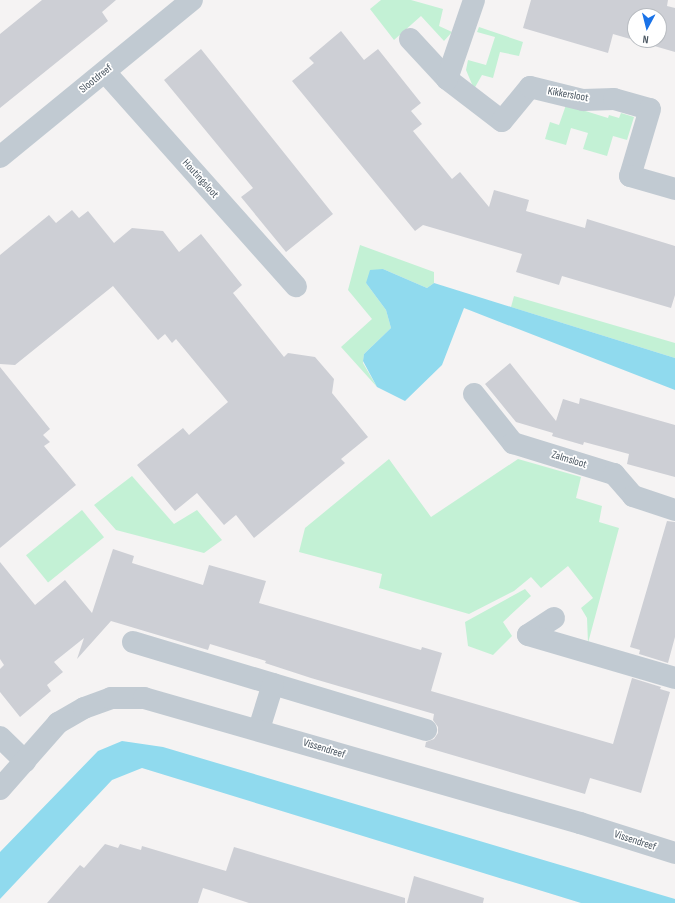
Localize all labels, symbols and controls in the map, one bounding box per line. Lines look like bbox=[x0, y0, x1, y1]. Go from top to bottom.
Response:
north arrow bbox=[627, 8, 667, 48]
text: N bbox=[642, 33, 649, 46]
street label: Slootdreef bbox=[77, 62, 115, 96]
street label: Kikkersloot bbox=[547, 85, 589, 105]
street label: Houtingsloot bbox=[179, 157, 221, 201]
street label: Zalmsloot bbox=[550, 448, 588, 472]
street label: Vissendreef bbox=[301, 736, 347, 762]
street label: Vissendreef bbox=[612, 828, 658, 854]

